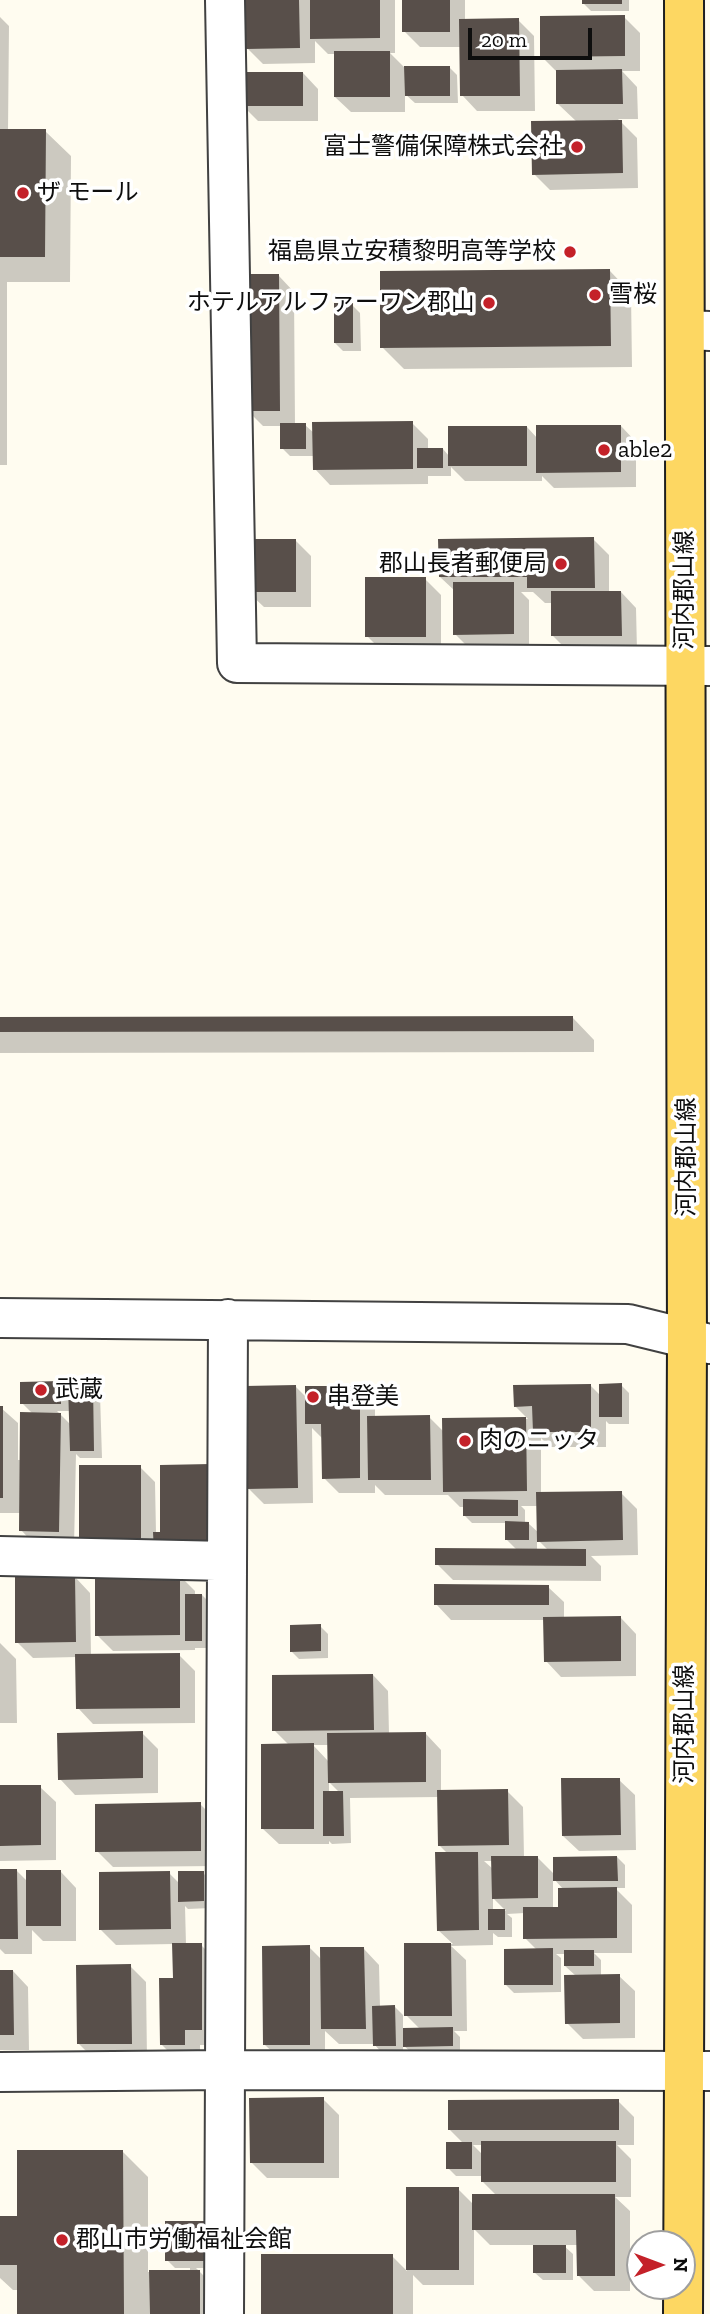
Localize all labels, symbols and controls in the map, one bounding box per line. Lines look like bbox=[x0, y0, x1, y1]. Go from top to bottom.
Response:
scale bar bbox=[472, 14, 596, 58]
text: 20 m bbox=[481, 27, 527, 52]
place label: 富士警備保障株式会社 bbox=[323, 133, 563, 161]
marker: 富士警備保障株式会社 bbox=[569, 139, 585, 155]
place label: ザ モール bbox=[37, 179, 138, 207]
marker: ザ モール bbox=[15, 185, 31, 201]
place label: 福島県立安積黎明高等学校 bbox=[268, 238, 556, 266]
marker: 福島県立安積黎明高等学校 bbox=[562, 244, 578, 260]
place label: 雪桜 bbox=[609, 281, 657, 309]
marker: 雪桜 bbox=[587, 287, 603, 303]
place label: ホテルアルファーワン郡山 bbox=[187, 289, 475, 317]
marker: ホテルアルファーワン郡山 bbox=[481, 295, 497, 311]
place label: able2 bbox=[618, 436, 672, 464]
marker: able2 bbox=[596, 442, 612, 458]
street label: 河内郡山線 bbox=[671, 530, 699, 650]
place label: 郡山長者郵便局 bbox=[379, 550, 547, 578]
marker: 郡山長者郵便局 bbox=[553, 556, 569, 572]
street label: 河内郡山線 bbox=[673, 1097, 701, 1217]
place label: 武蔵 bbox=[55, 1376, 103, 1404]
marker: 武蔵 bbox=[33, 1382, 49, 1398]
place label: 串登美 bbox=[327, 1383, 399, 1411]
marker: 串登美 bbox=[305, 1389, 321, 1405]
place label: 肉のニッタ bbox=[479, 1427, 599, 1455]
marker: 肉のニッタ bbox=[457, 1433, 473, 1449]
street label: 河内郡山線 bbox=[671, 1664, 699, 1784]
place label: 郡山市労働福祉会館 bbox=[76, 2226, 292, 2254]
north arrow bbox=[626, 2230, 696, 2300]
marker: 郡山市労働福祉会館 bbox=[54, 2232, 70, 2248]
text: N bbox=[669, 2258, 692, 2272]

